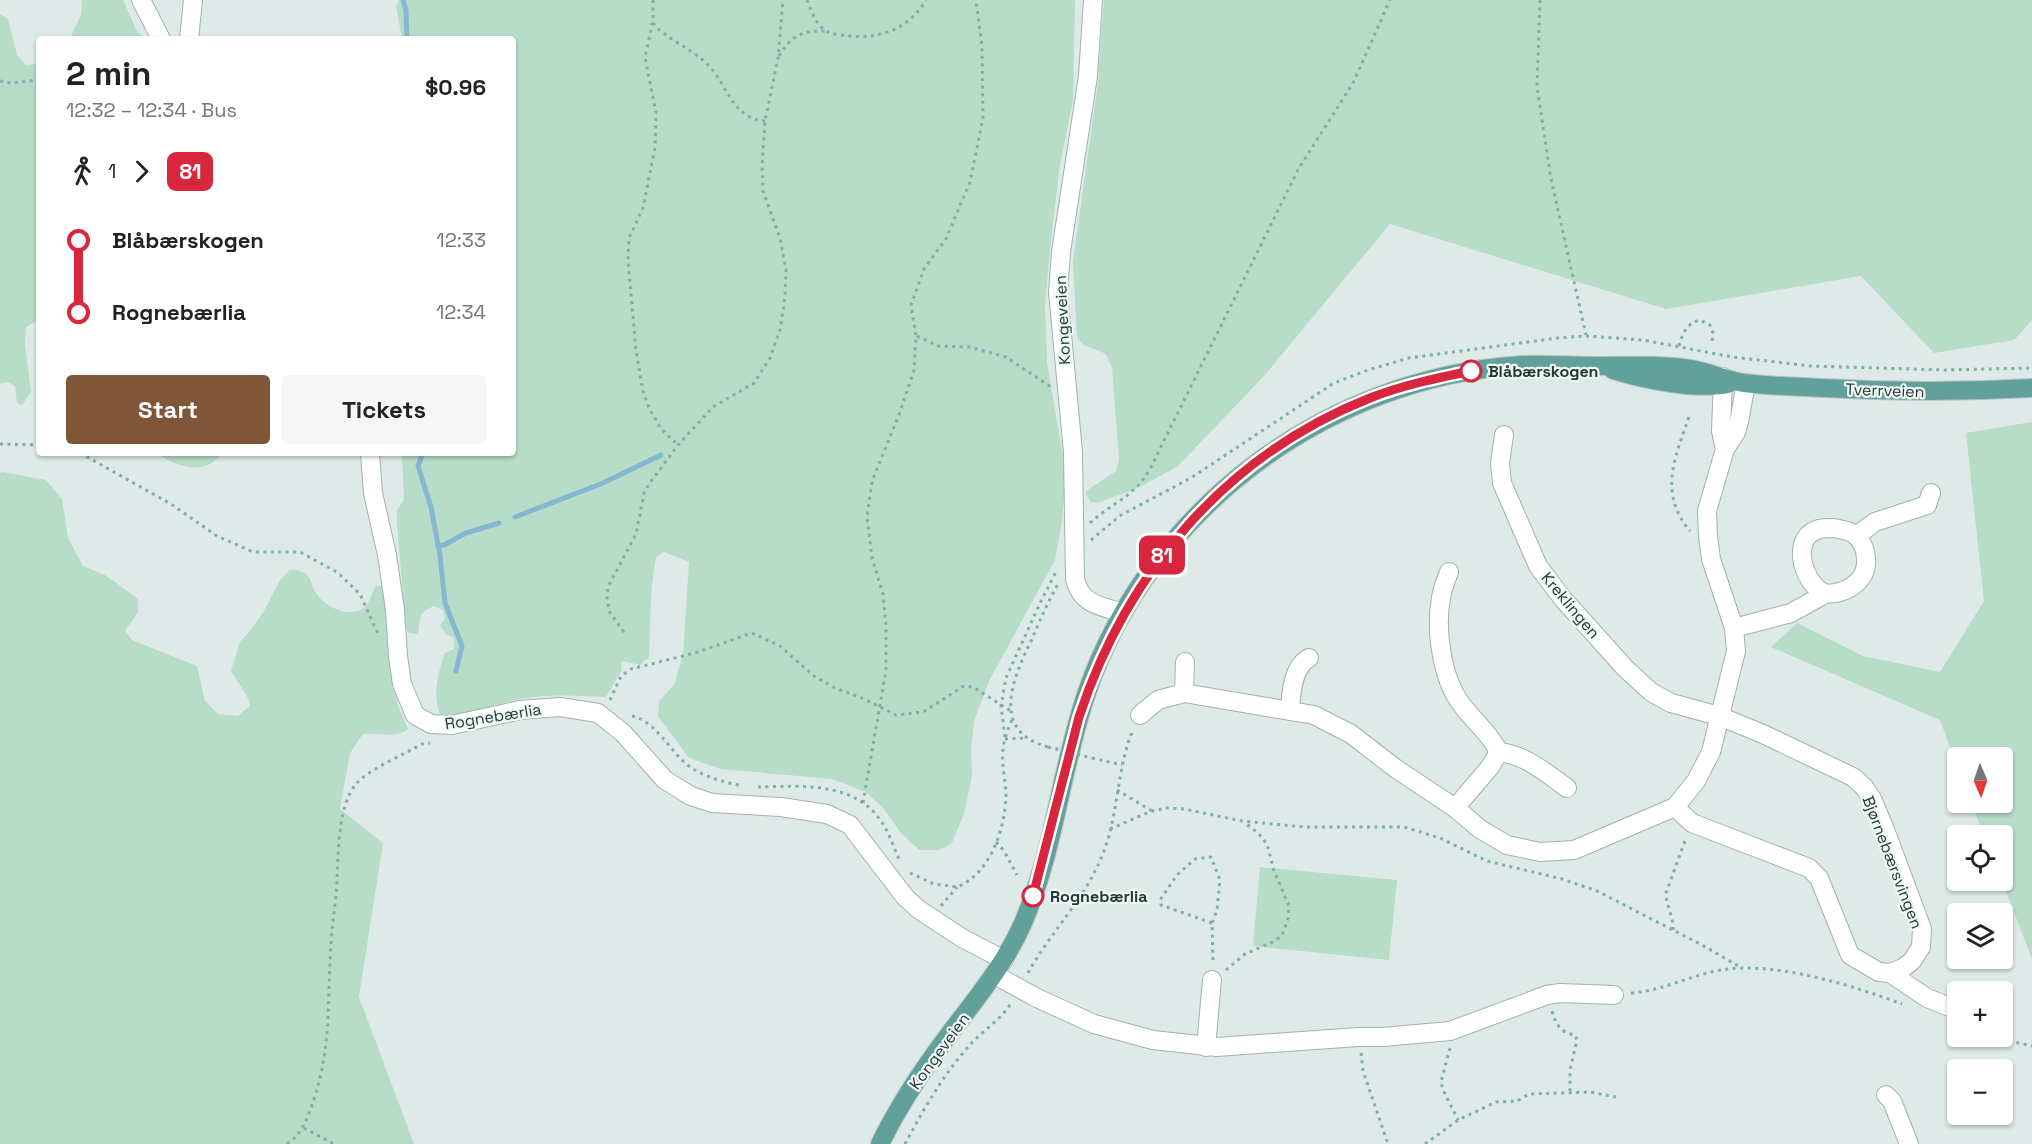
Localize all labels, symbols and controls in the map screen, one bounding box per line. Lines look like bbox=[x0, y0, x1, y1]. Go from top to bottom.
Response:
text: 2 min bbox=[66, 53, 151, 95]
text: $0.96 bbox=[425, 73, 486, 101]
text: 12:32 – 12:34 · Bus bbox=[66, 97, 237, 123]
icon: walk bbox=[66, 155, 99, 188]
icon: forward bbox=[125, 155, 158, 188]
text: 1 bbox=[108, 158, 116, 184]
text: 81 bbox=[179, 158, 201, 185]
text: Blåbærskogen bbox=[112, 226, 264, 254]
text: 12:33 bbox=[436, 227, 486, 253]
street label: Kongeveien bbox=[1050, 275, 1075, 365]
text: Rognebærlia bbox=[112, 298, 246, 326]
text: 12:34 bbox=[436, 299, 486, 325]
marker: Blåbærskogen bbox=[1460, 360, 1482, 382]
place label: Blåbærskogen bbox=[1488, 361, 1598, 382]
button: Start bbox=[66, 375, 270, 444]
button: Tickets bbox=[282, 375, 486, 444]
street label: Tverrveien bbox=[1845, 379, 1925, 402]
line badge: 81 bbox=[1135, 536, 1189, 574]
text: 81 bbox=[1151, 542, 1173, 569]
street label: Kreklingen bbox=[1537, 568, 1605, 643]
street label: Rognebærlia bbox=[443, 698, 543, 735]
north arrow bbox=[1947, 747, 2013, 813]
map controls bbox=[1947, 747, 2013, 1125]
street label: Bjørnebærsvingen bbox=[1858, 793, 1928, 932]
button: locate bbox=[1947, 825, 2013, 891]
marker: Rognebærlia bbox=[1022, 885, 1044, 907]
place label: Rognebærlia bbox=[1050, 886, 1148, 907]
button: layers bbox=[1947, 903, 2013, 969]
button: + bbox=[1947, 981, 2013, 1047]
street label: Kongeveien bbox=[905, 1009, 974, 1094]
button: − bbox=[1947, 1059, 2013, 1125]

